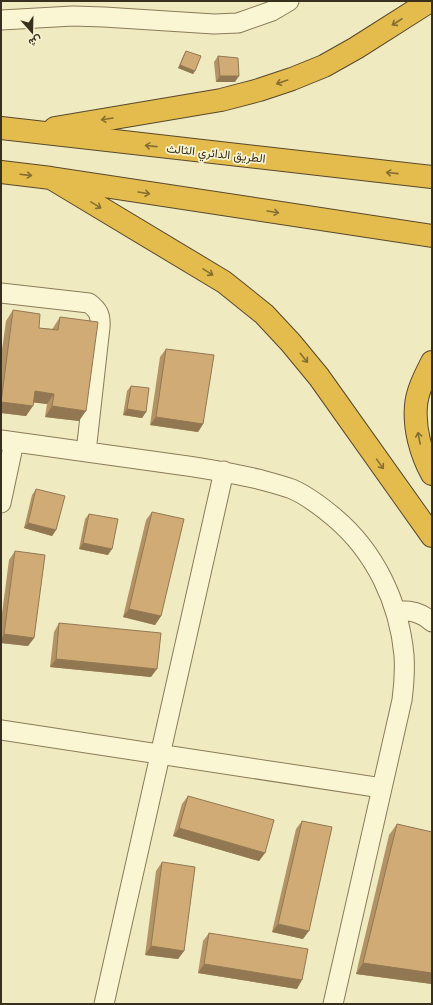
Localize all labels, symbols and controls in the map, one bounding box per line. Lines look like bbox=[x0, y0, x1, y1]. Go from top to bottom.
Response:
north arrow bbox=[12, 12, 52, 52]
one-way arrow bbox=[392, 18, 403, 26]
text: ش bbox=[27, 33, 44, 50]
one-way arrow bbox=[276, 79, 289, 86]
one-way arrow bbox=[101, 115, 114, 123]
street label: الطريق الدائري الثالث bbox=[165, 140, 266, 169]
one-way arrow bbox=[145, 142, 158, 149]
one-way arrow bbox=[386, 169, 399, 177]
one-way arrow bbox=[19, 171, 32, 179]
one-way arrow bbox=[138, 189, 151, 197]
one-way arrow bbox=[90, 202, 102, 210]
one-way arrow bbox=[266, 208, 279, 216]
one-way arrow bbox=[202, 268, 213, 276]
one-way arrow bbox=[299, 353, 308, 364]
one-way arrow bbox=[414, 432, 422, 445]
one-way arrow bbox=[376, 458, 384, 469]

